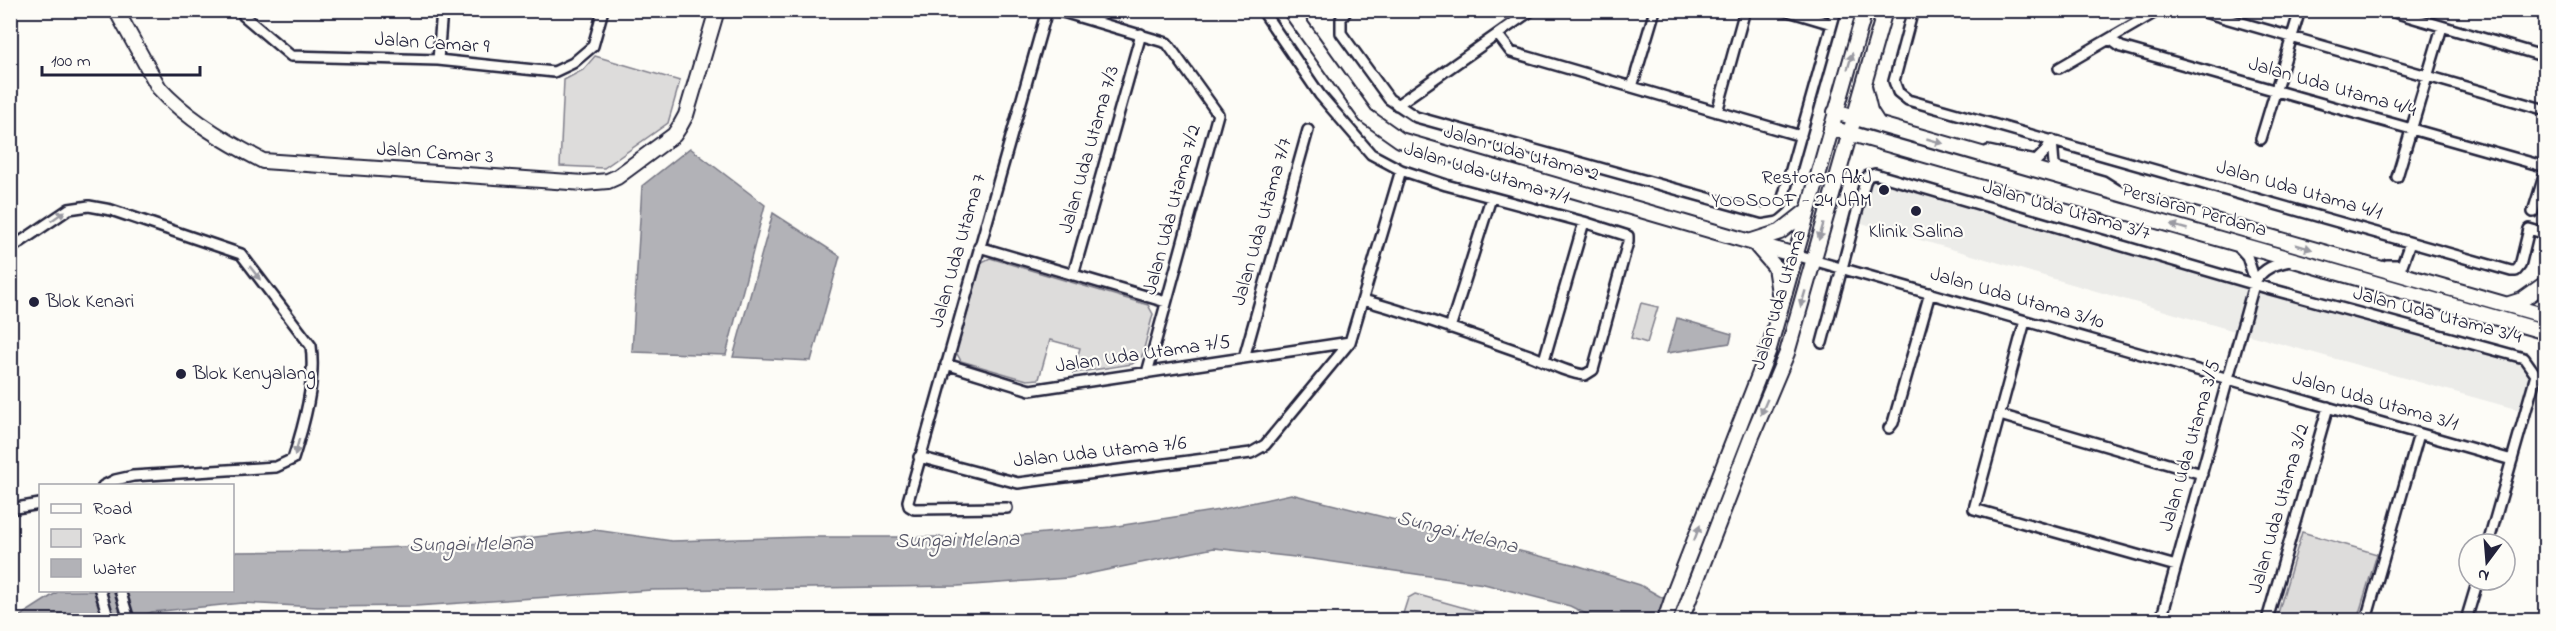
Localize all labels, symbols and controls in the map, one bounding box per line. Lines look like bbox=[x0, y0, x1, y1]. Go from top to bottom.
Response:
street label: Jalan Camar 9 bbox=[374, 26, 490, 62]
scale bar bbox=[42, 39, 200, 77]
text: 100 m bbox=[51, 49, 91, 75]
street label: Jalan Uda Utama 4/4 bbox=[2245, 50, 2419, 126]
one-way arrow bbox=[1846, 52, 1855, 70]
street label: Jalan Uda Utama 7/3 bbox=[1052, 63, 1128, 237]
street label: Jalan Uda Utama 2 bbox=[1440, 118, 1602, 190]
street label: Jalan Uda Utama 7/2 bbox=[1136, 122, 1210, 298]
street label: Jalan Camar 3 bbox=[376, 135, 494, 173]
street label: Jalan Uda Utama 7/7 bbox=[1225, 135, 1301, 309]
street label: Jalan Uda Utama 7/1 bbox=[1400, 135, 1572, 213]
one-way arrow bbox=[1927, 137, 1945, 146]
street label: Jalan Uda Utama 4/1 bbox=[2213, 153, 2385, 229]
place label: Restoran A&J YOOSOOF - 24 JAM bbox=[1711, 164, 1872, 216]
street label: Jalan Uda Utama 7 bbox=[923, 171, 995, 331]
street label: Jalan Uda Utama 3/7 bbox=[1979, 173, 2153, 249]
street label: Persiaran Perdana bbox=[2118, 176, 2270, 246]
marker: Restoran A&J YOOSOOF - 24 JAM bbox=[1877, 183, 1891, 197]
marker: Klinik Salina bbox=[1909, 204, 1923, 218]
one-way arrow bbox=[50, 210, 66, 222]
place label: Klinik Salina bbox=[1868, 218, 1964, 247]
one-way arrow bbox=[2170, 222, 2188, 231]
one-way arrow bbox=[1816, 223, 1825, 241]
street label: Jalan Uda Utama bbox=[1745, 226, 1815, 374]
one-way arrow bbox=[2296, 243, 2314, 252]
street label: Jalan Uda Utama 3/10 bbox=[1926, 260, 2108, 338]
one-way arrow bbox=[249, 265, 261, 280]
street label: Jalan Uda Utama 3/4 bbox=[2349, 280, 2525, 352]
place label: Blok Kenari bbox=[45, 288, 134, 317]
one-way arrow bbox=[1797, 290, 1807, 308]
marker: Blok Kenari bbox=[27, 295, 41, 309]
street label: Jalan Uda Utama 7/5 bbox=[1054, 328, 1232, 382]
street label: Jalan Uda Utama 3/5 bbox=[2153, 357, 2229, 535]
place label: Blok Kenyalang bbox=[192, 360, 316, 390]
street label: Jalan Uda Utama 3/1 bbox=[2289, 364, 2461, 440]
marker: Blok Kenyalang bbox=[174, 367, 188, 381]
one-way arrow bbox=[1759, 398, 1768, 416]
street label: Jalan Uda Utama 3/2 bbox=[2242, 421, 2318, 597]
street label: Jalan Uda Utama 7/6 bbox=[1012, 429, 1188, 477]
one-way arrow bbox=[291, 438, 301, 456]
legend bbox=[39, 484, 234, 592]
text: Road bbox=[93, 497, 132, 523]
water label: Sungai Melana bbox=[1393, 503, 1522, 564]
one-way arrow bbox=[1693, 524, 1702, 542]
water label: Sungai Melana bbox=[895, 525, 1020, 558]
text: Park bbox=[93, 527, 126, 553]
water label: Sungai Melana bbox=[409, 529, 534, 562]
north arrow bbox=[2457, 532, 2517, 592]
text: Water bbox=[93, 557, 137, 583]
text: N bbox=[2475, 561, 2492, 588]

